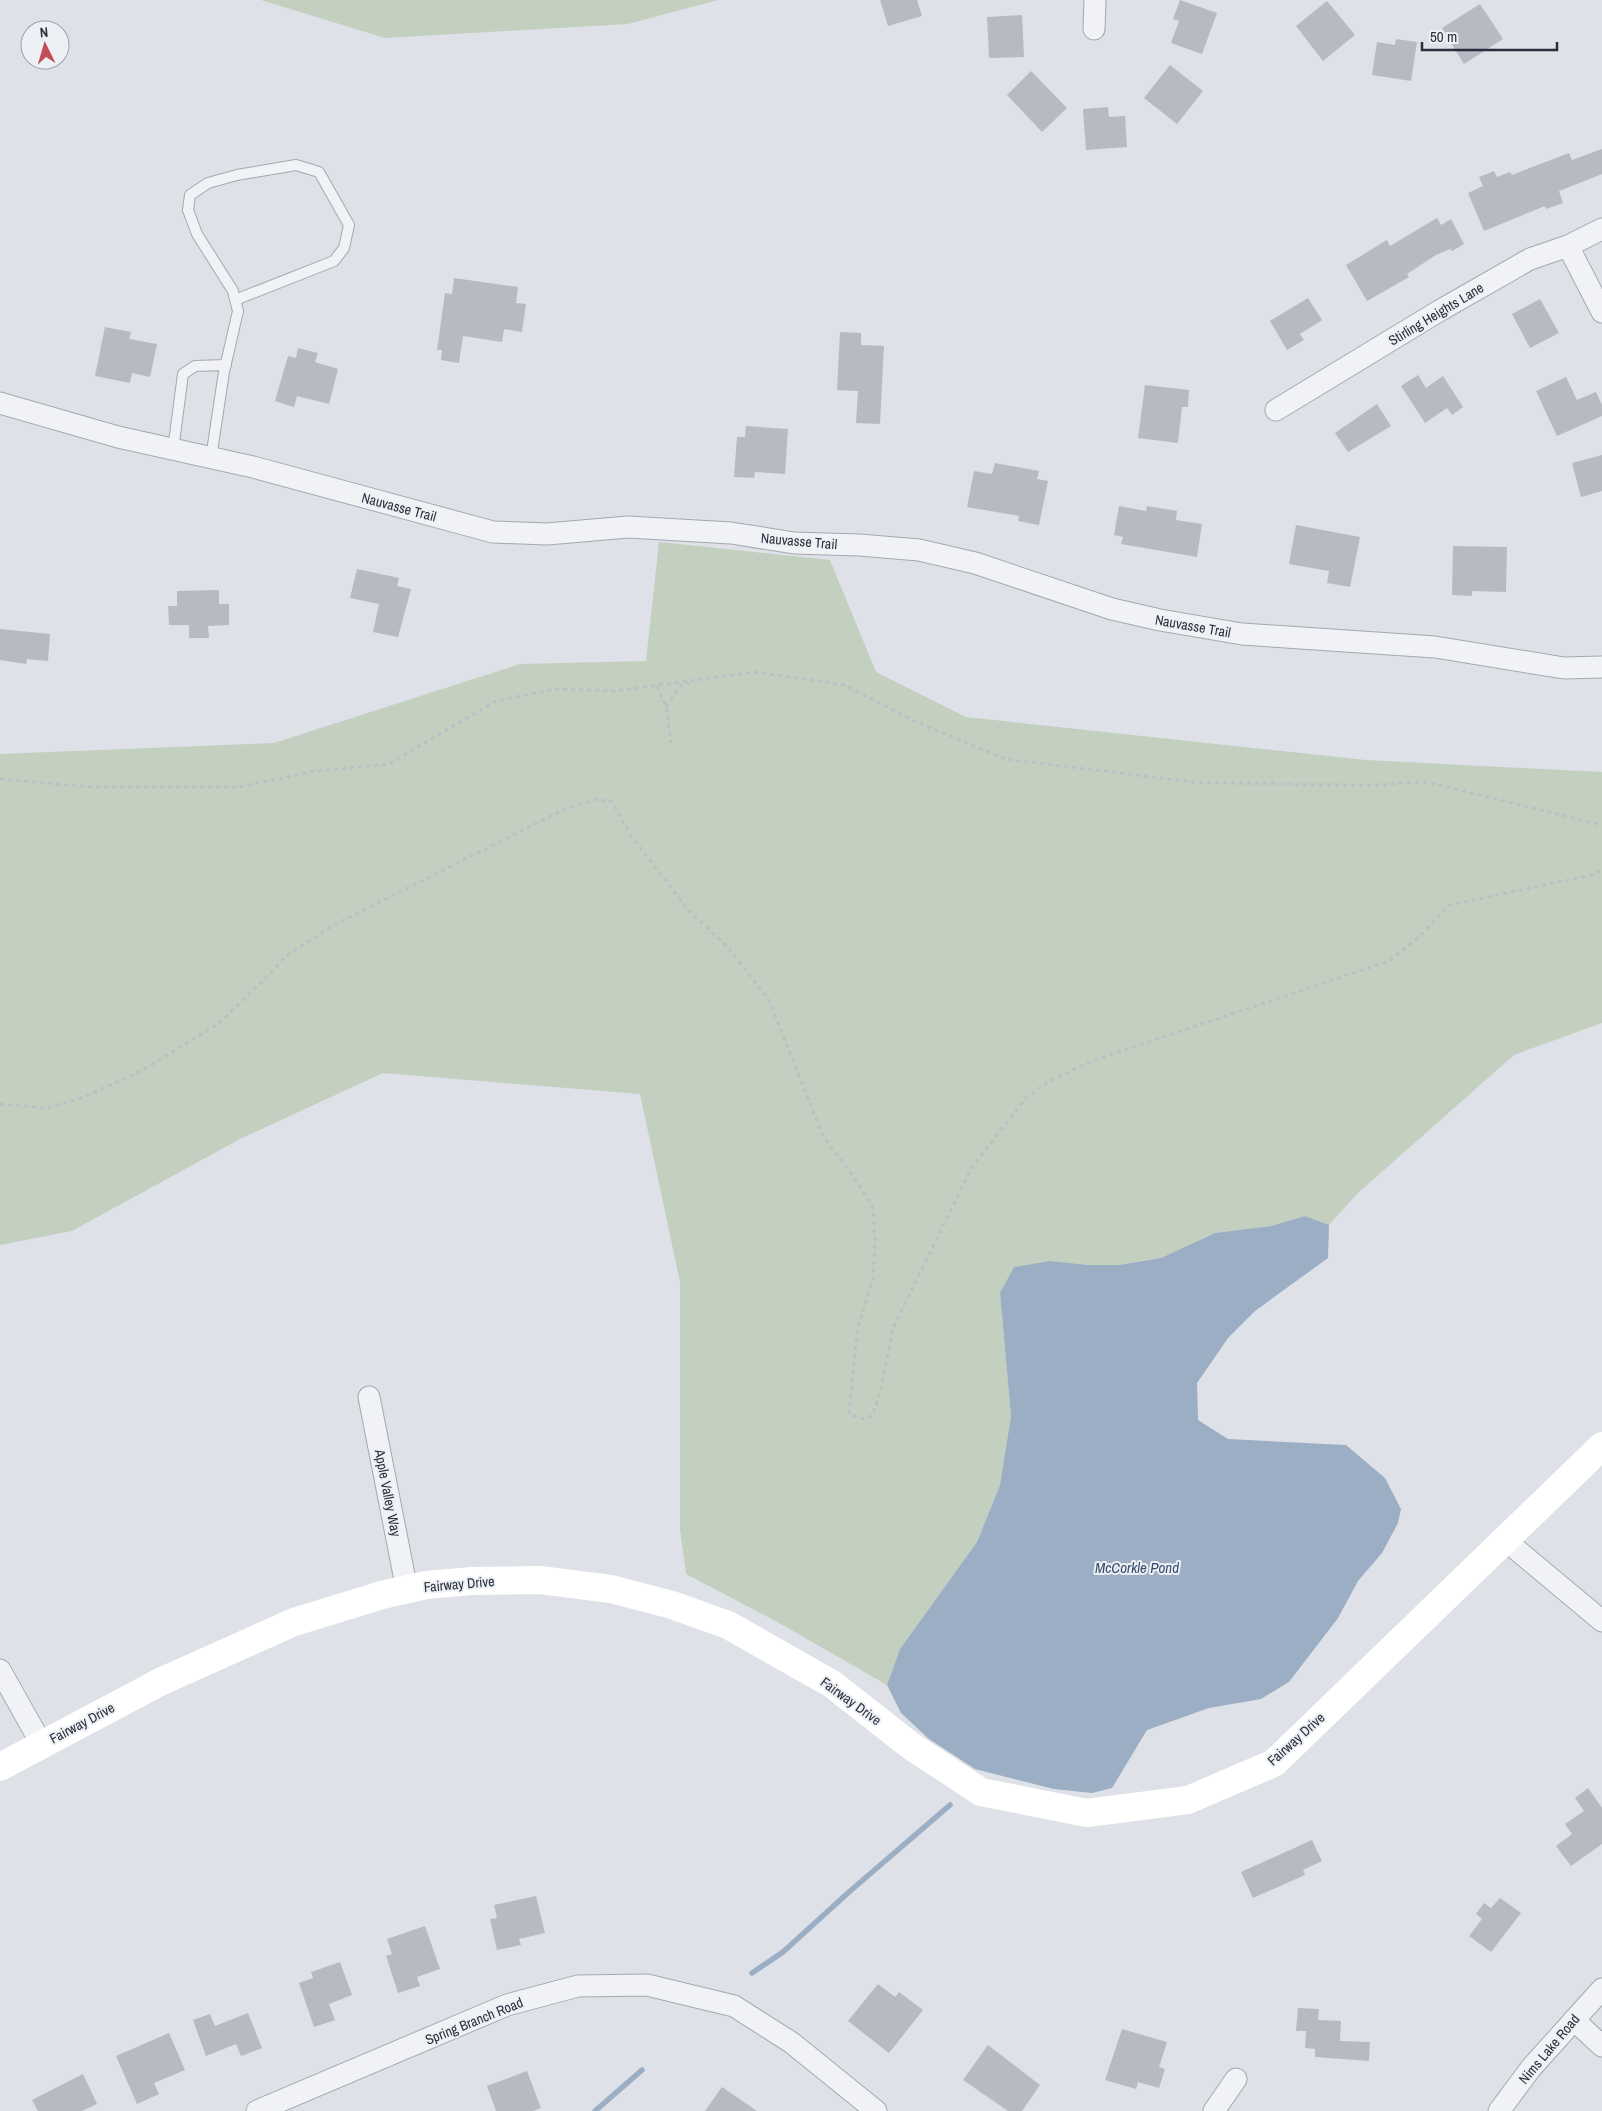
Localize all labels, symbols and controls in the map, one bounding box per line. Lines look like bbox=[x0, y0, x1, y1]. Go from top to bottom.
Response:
north arrow bbox=[20, 20, 70, 70]
scale bar bbox=[1422, 20, 1557, 52]
text: N bbox=[39, 23, 49, 41]
text: 50 m bbox=[1430, 26, 1457, 47]
street label: Stirling Heights Lane bbox=[1385, 279, 1487, 349]
street label: Nauvasse Trail bbox=[360, 488, 438, 526]
street label: Nauvasse Trail bbox=[760, 529, 838, 553]
street label: Nauvasse Trail bbox=[1154, 610, 1232, 642]
street label: Apple Valley Way bbox=[371, 1447, 405, 1539]
water label: McCorkle Pond bbox=[1095, 1557, 1179, 1578]
street label: Fairway Drive bbox=[423, 1572, 495, 1596]
street label: Fairway Drive bbox=[817, 1673, 885, 1729]
street label: Fairway Drive bbox=[46, 1698, 118, 1748]
street label: Fairway Drive bbox=[1264, 1709, 1328, 1769]
street label: Spring Branch Road bbox=[422, 1993, 526, 2049]
street label: Nims Lake Road bbox=[1515, 2010, 1583, 2088]

